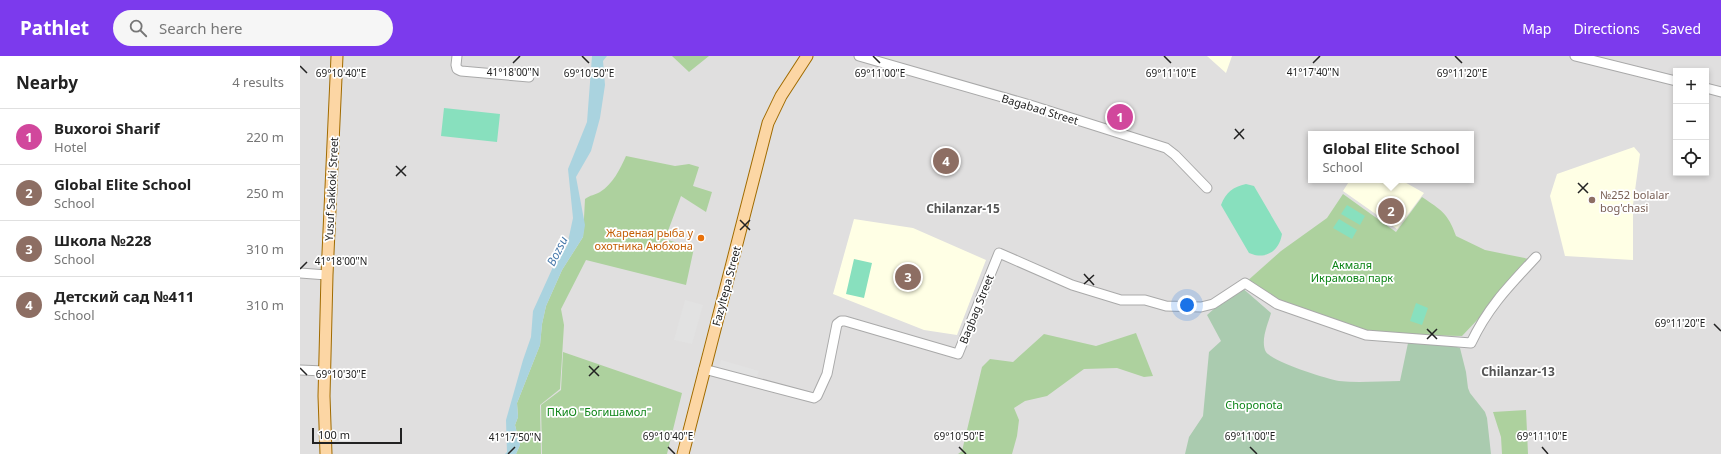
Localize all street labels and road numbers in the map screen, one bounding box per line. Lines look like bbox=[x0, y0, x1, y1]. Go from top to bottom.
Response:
street label: Bagabad Street bbox=[1000, 90, 1080, 128]
street label: Yusuf Sakkoki Street bbox=[321, 137, 341, 241]
street label: Fazyltepa Street bbox=[708, 244, 744, 328]
street label: Bagbag Street bbox=[955, 272, 997, 346]

